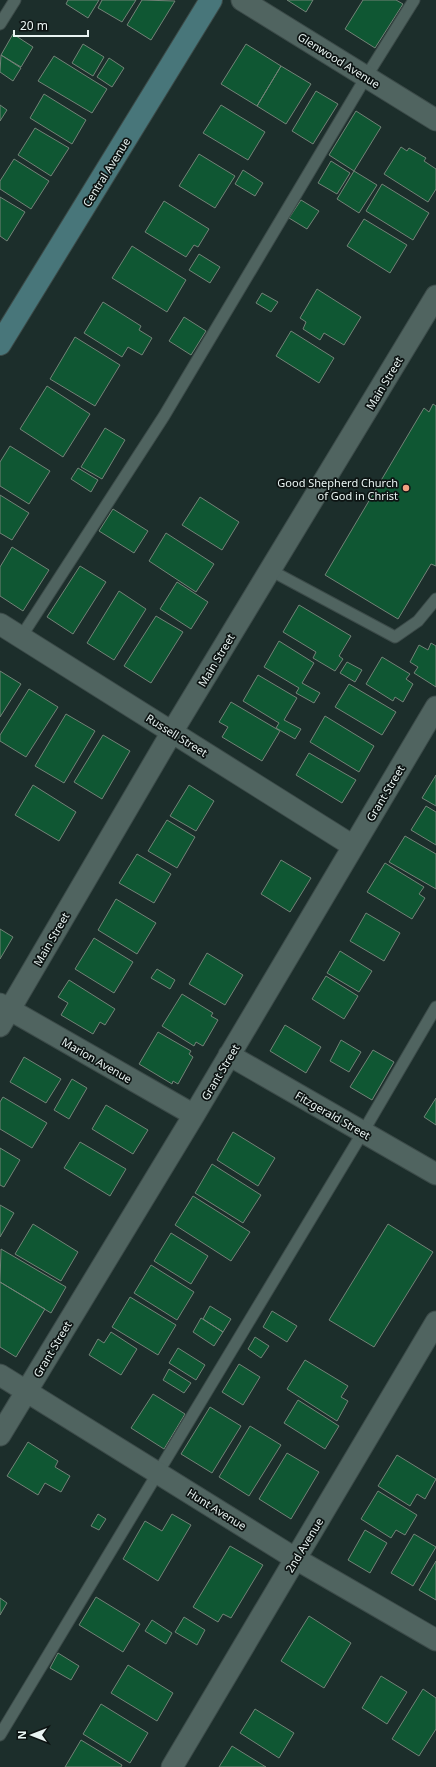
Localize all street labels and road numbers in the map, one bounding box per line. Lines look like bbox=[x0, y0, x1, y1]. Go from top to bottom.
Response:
street label: Glenwood Avenue bbox=[295, 29, 383, 91]
street label: Central Avenue bbox=[79, 135, 133, 209]
street label: Main Street bbox=[362, 354, 406, 412]
street label: Main Street bbox=[194, 631, 238, 689]
street label: Russell Street bbox=[143, 710, 211, 760]
street label: Grant Street bbox=[362, 762, 408, 824]
street label: Main Street bbox=[30, 910, 72, 968]
street label: Marion Avenue bbox=[59, 1034, 135, 1086]
street label: Grant Street bbox=[197, 1041, 243, 1103]
street label: Fitzgerald Street bbox=[293, 1087, 373, 1143]
street label: Grant Street bbox=[29, 1318, 75, 1380]
street label: Hunt Avenue bbox=[185, 1485, 249, 1533]
street label: 2nd Avenue bbox=[282, 1515, 326, 1575]

